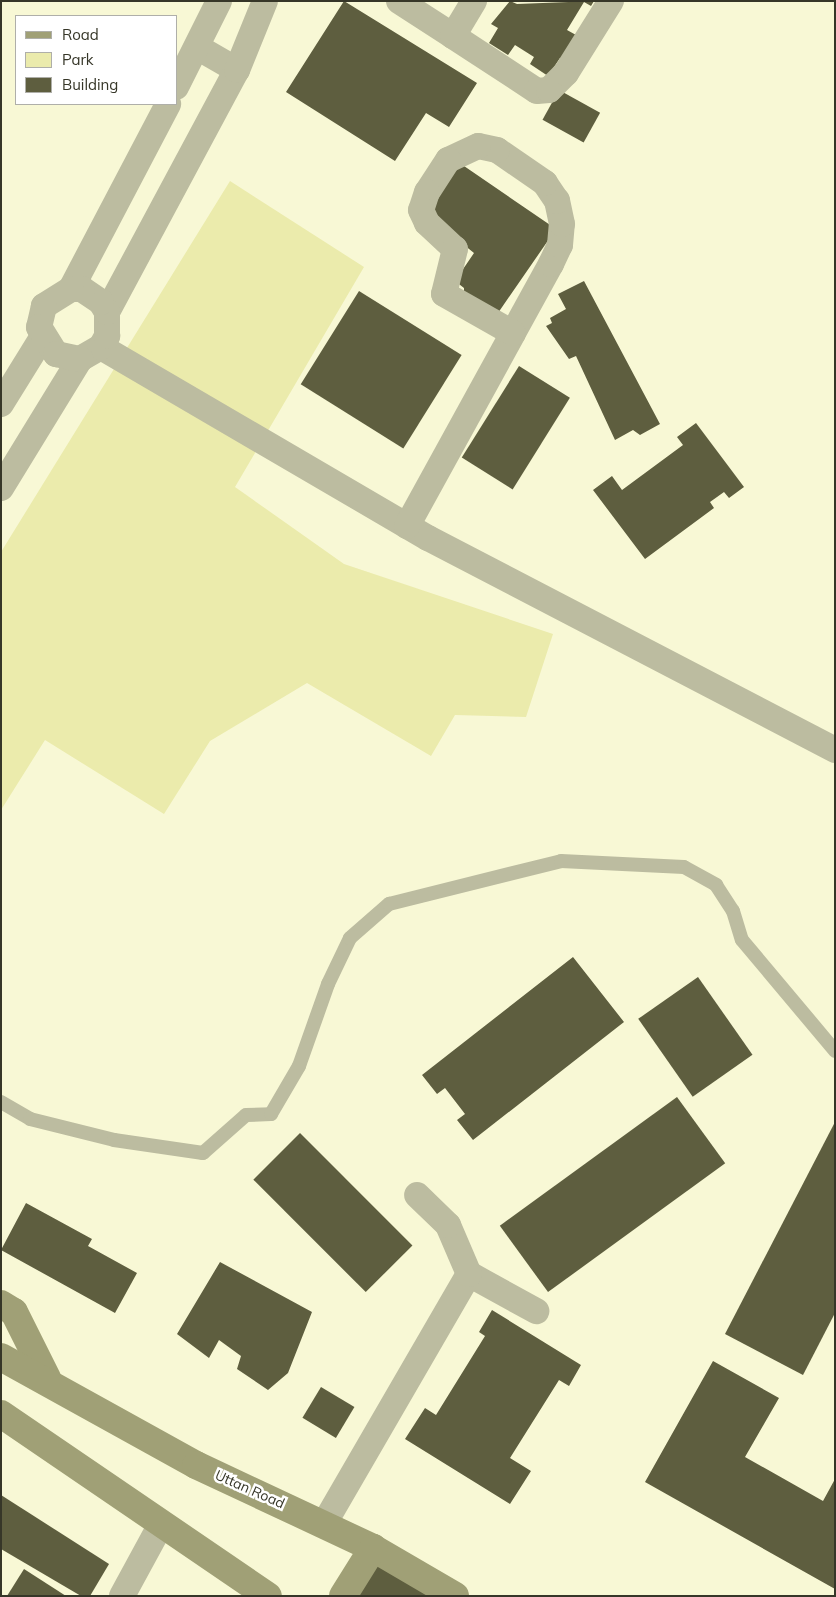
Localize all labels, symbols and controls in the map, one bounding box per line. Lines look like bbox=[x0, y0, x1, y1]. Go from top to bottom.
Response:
legend bbox=[15, 15, 178, 105]
text: Road bbox=[62, 25, 99, 44]
text: Park bbox=[62, 50, 94, 69]
text: Building bbox=[62, 75, 118, 94]
street label: Uttan Road bbox=[213, 1466, 287, 1512]

